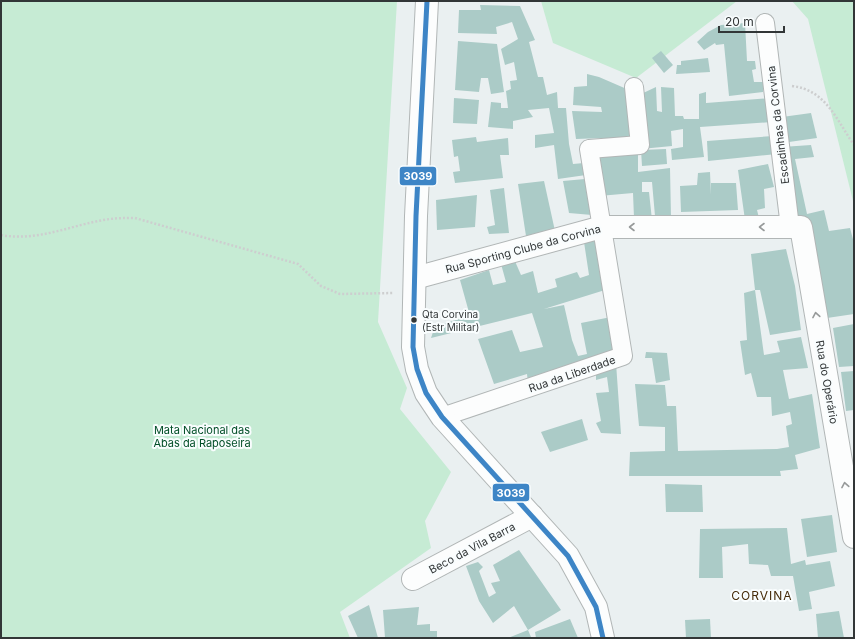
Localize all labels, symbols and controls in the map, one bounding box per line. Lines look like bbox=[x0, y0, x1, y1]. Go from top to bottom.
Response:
scale bar bbox=[719, 8, 784, 34]
text: 20 m bbox=[725, 14, 754, 29]
street label: Escadinhas da Corvina bbox=[764, 65, 792, 185]
line badge: 3039 bbox=[399, 166, 437, 186]
text: 3039 bbox=[404, 169, 432, 183]
street label: Rua Sporting Clube da Corvina bbox=[444, 222, 602, 276]
one-way arrow bbox=[629, 223, 635, 231]
one-way arrow bbox=[759, 223, 765, 231]
place label: Qta Corvina (Estr Militar) bbox=[422, 308, 479, 333]
one-way arrow bbox=[812, 312, 821, 318]
marker: Qta Corvina (Estr Militar) bbox=[409, 315, 419, 325]
street label: Rua do Operário bbox=[813, 339, 841, 425]
street label: Rua da Liberdade bbox=[527, 353, 617, 395]
park label: Mata Nacional das Abas da Raposeira bbox=[153, 423, 251, 450]
one-way arrow bbox=[841, 481, 850, 488]
line badge: 3039 bbox=[492, 483, 530, 502]
text: 3039 bbox=[497, 486, 525, 500]
street label: Beco da Vila Barra bbox=[426, 519, 518, 577]
district label: CORVINA bbox=[731, 588, 793, 603]

